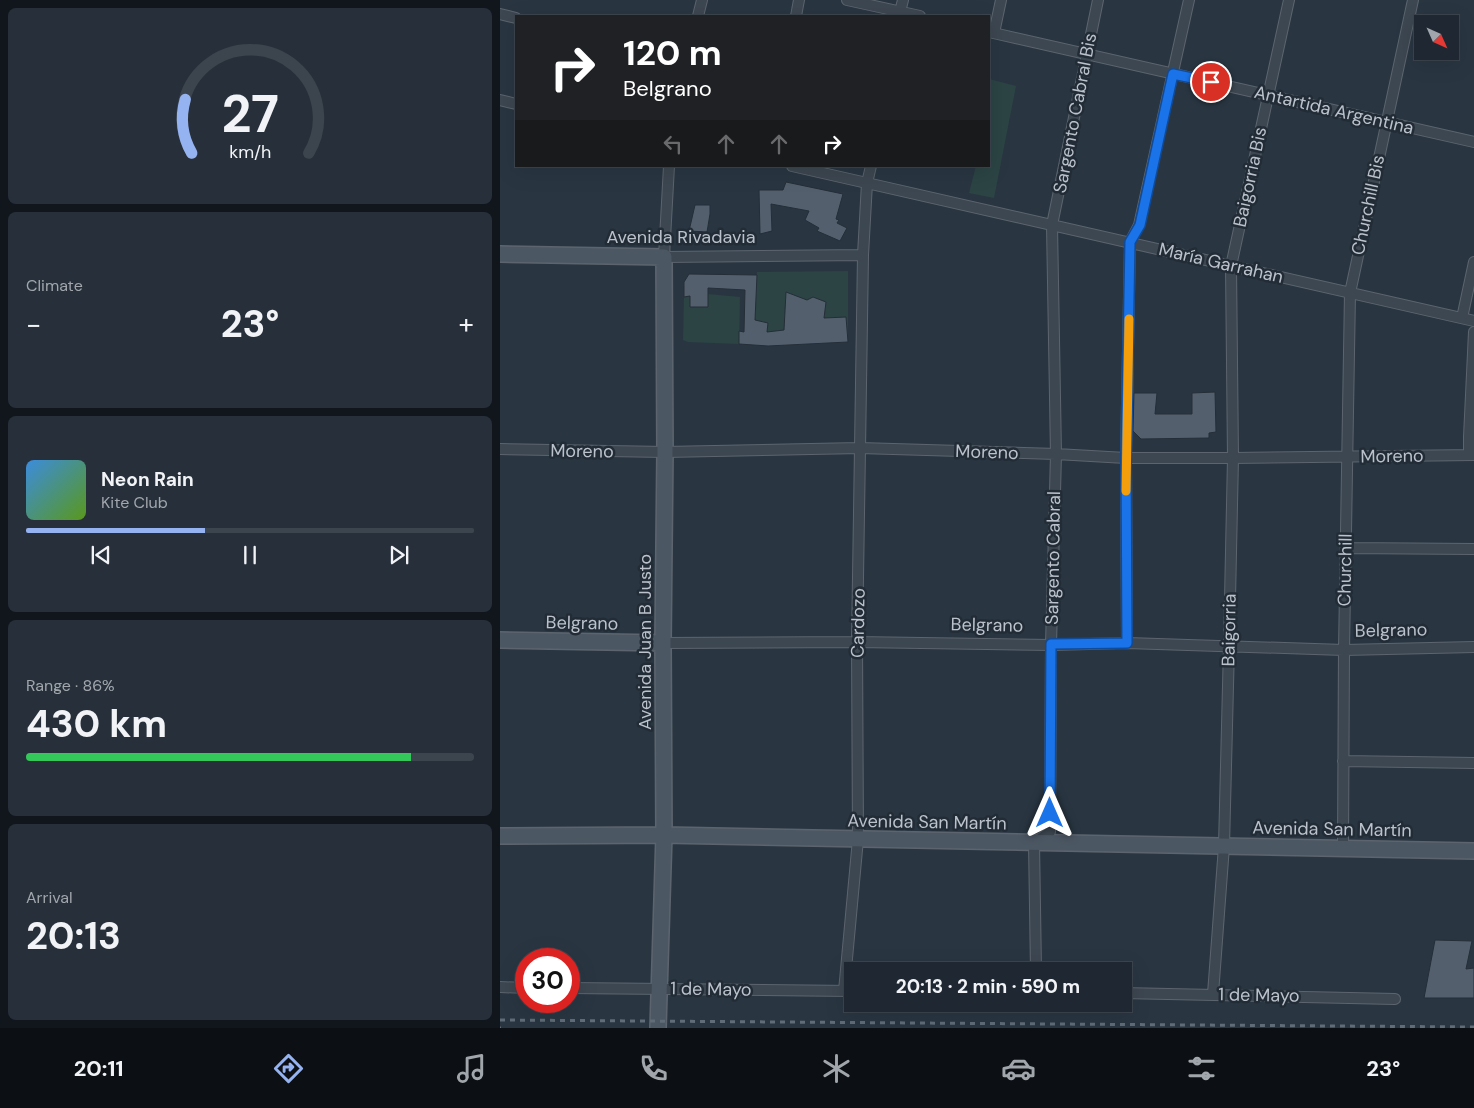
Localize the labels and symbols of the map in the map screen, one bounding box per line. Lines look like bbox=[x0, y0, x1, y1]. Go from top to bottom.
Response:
north arrow bbox=[1414, 15, 1459, 60]
street label: Sargento Cabral Bis bbox=[1048, 31, 1102, 195]
pin bbox=[1190, 61, 1232, 103]
street label: Antartida Argentina bbox=[1252, 80, 1416, 140]
street label: Baigorria Bis bbox=[1228, 125, 1272, 229]
street label: Churchill Bis bbox=[1346, 153, 1390, 257]
street label: Avenida Rivadavia bbox=[607, 225, 756, 249]
street label: María Garrahan bbox=[1156, 237, 1286, 289]
street label: Moreno bbox=[550, 438, 614, 464]
street label: Moreno bbox=[955, 439, 1019, 465]
street label: Moreno bbox=[1360, 443, 1424, 469]
street label: Sargento Cabral bbox=[1040, 491, 1066, 625]
street label: Churchill bbox=[1332, 533, 1358, 607]
street label: Avenida Juan B Justo bbox=[633, 554, 657, 730]
street label: Cardozo bbox=[845, 588, 871, 658]
street label: Baigorria bbox=[1216, 593, 1242, 667]
street label: Belgrano bbox=[545, 610, 619, 636]
street label: Belgrano bbox=[950, 612, 1024, 638]
street label: Belgrano bbox=[1354, 617, 1428, 643]
position arrow bbox=[1023, 786, 1075, 838]
street label: Avenida San Martín bbox=[847, 809, 1007, 835]
street label: Avenida San Martín bbox=[1252, 816, 1412, 842]
speed limit sign: 30 bbox=[515, 948, 580, 1013]
street label: 1 de Mayo bbox=[670, 976, 752, 1002]
street label: 1 de Mayo bbox=[1218, 982, 1300, 1008]

